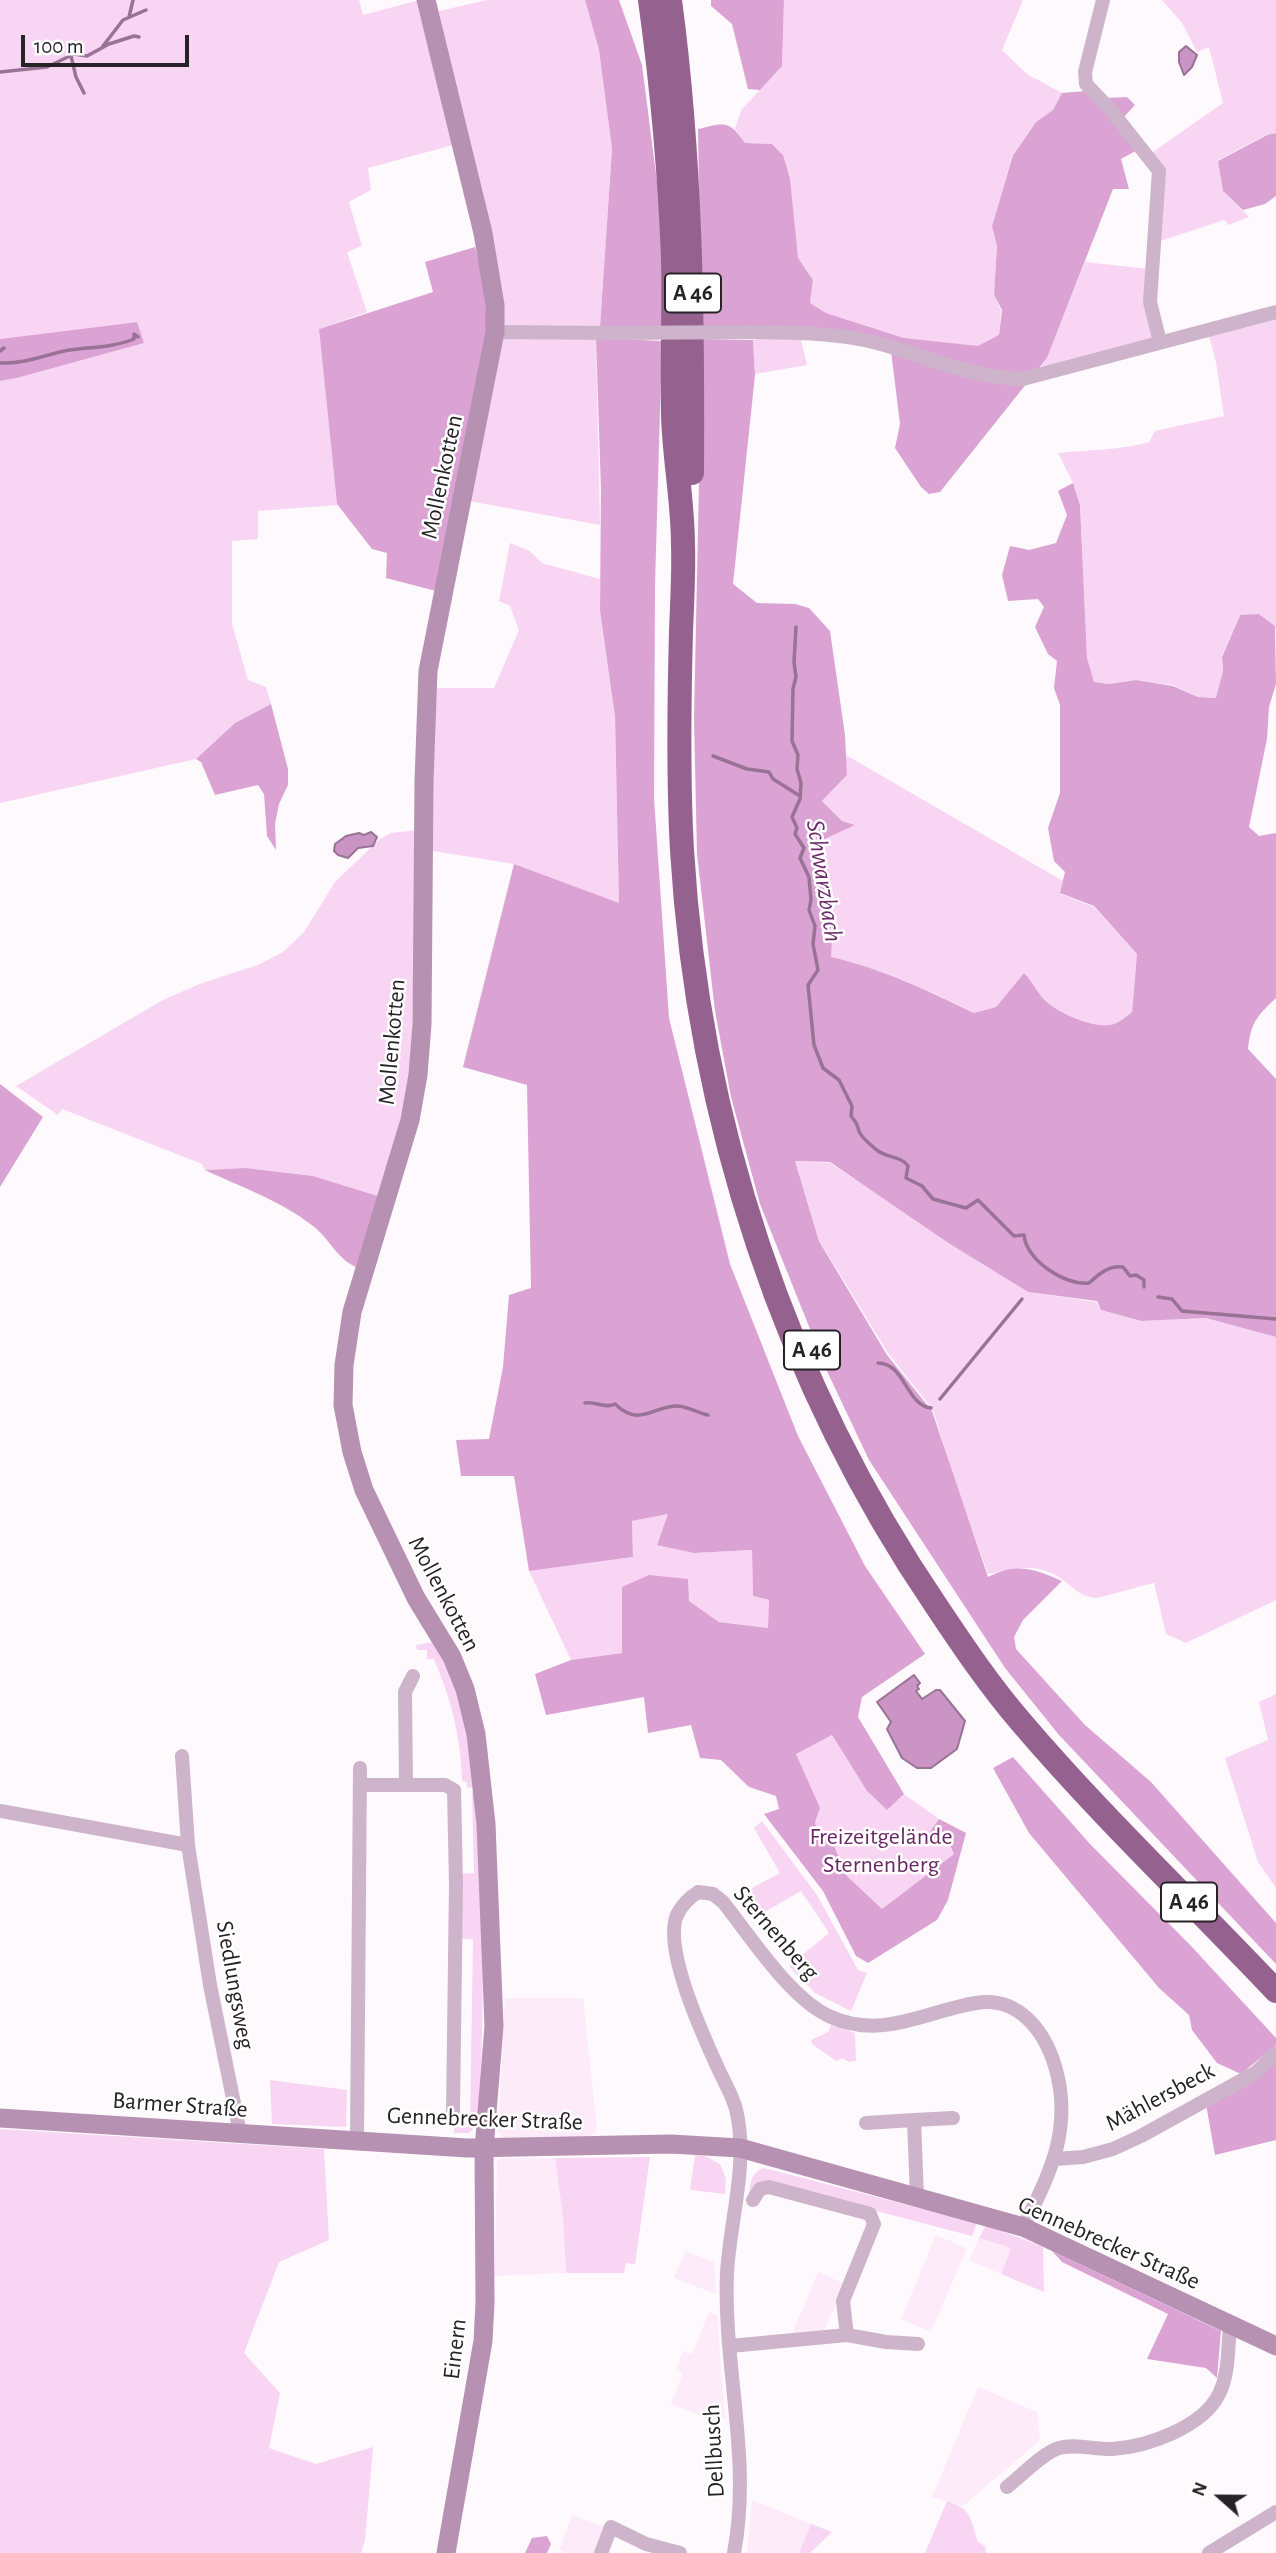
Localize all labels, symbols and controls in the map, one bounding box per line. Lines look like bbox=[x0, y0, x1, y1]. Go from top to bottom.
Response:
scale bar bbox=[24, 21, 192, 65]
text: 100 m bbox=[34, 36, 84, 57]
road number: A 46 bbox=[665, 274, 721, 312]
street label: Mollenkotten bbox=[415, 412, 469, 542]
water label: Schwarzbach bbox=[799, 818, 849, 944]
street label: Mollenkotten bbox=[372, 978, 412, 1106]
road number: A 46 bbox=[784, 1330, 840, 1370]
street label: Mollenkotten bbox=[402, 1531, 486, 1657]
park label: Freizeitgelände Sternenberg bbox=[809, 1823, 953, 1879]
street label: Sternenberg bbox=[727, 1880, 825, 1986]
road number: A 46 bbox=[1161, 1882, 1217, 1922]
street label: Siedlungsweg bbox=[210, 1919, 260, 2051]
street label: Mählersbeck bbox=[1100, 2056, 1220, 2138]
street label: Barmer Straße bbox=[111, 2086, 249, 2124]
street label: Gennebrecker Straße bbox=[387, 2101, 583, 2137]
street label: Gennebrecker Straße bbox=[1014, 2190, 1204, 2296]
street label: Einern bbox=[437, 2317, 473, 2381]
street label: Dellbusch bbox=[697, 2404, 731, 2498]
north arrow bbox=[1185, 2462, 1255, 2532]
text: N bbox=[1189, 2480, 1211, 2499]

